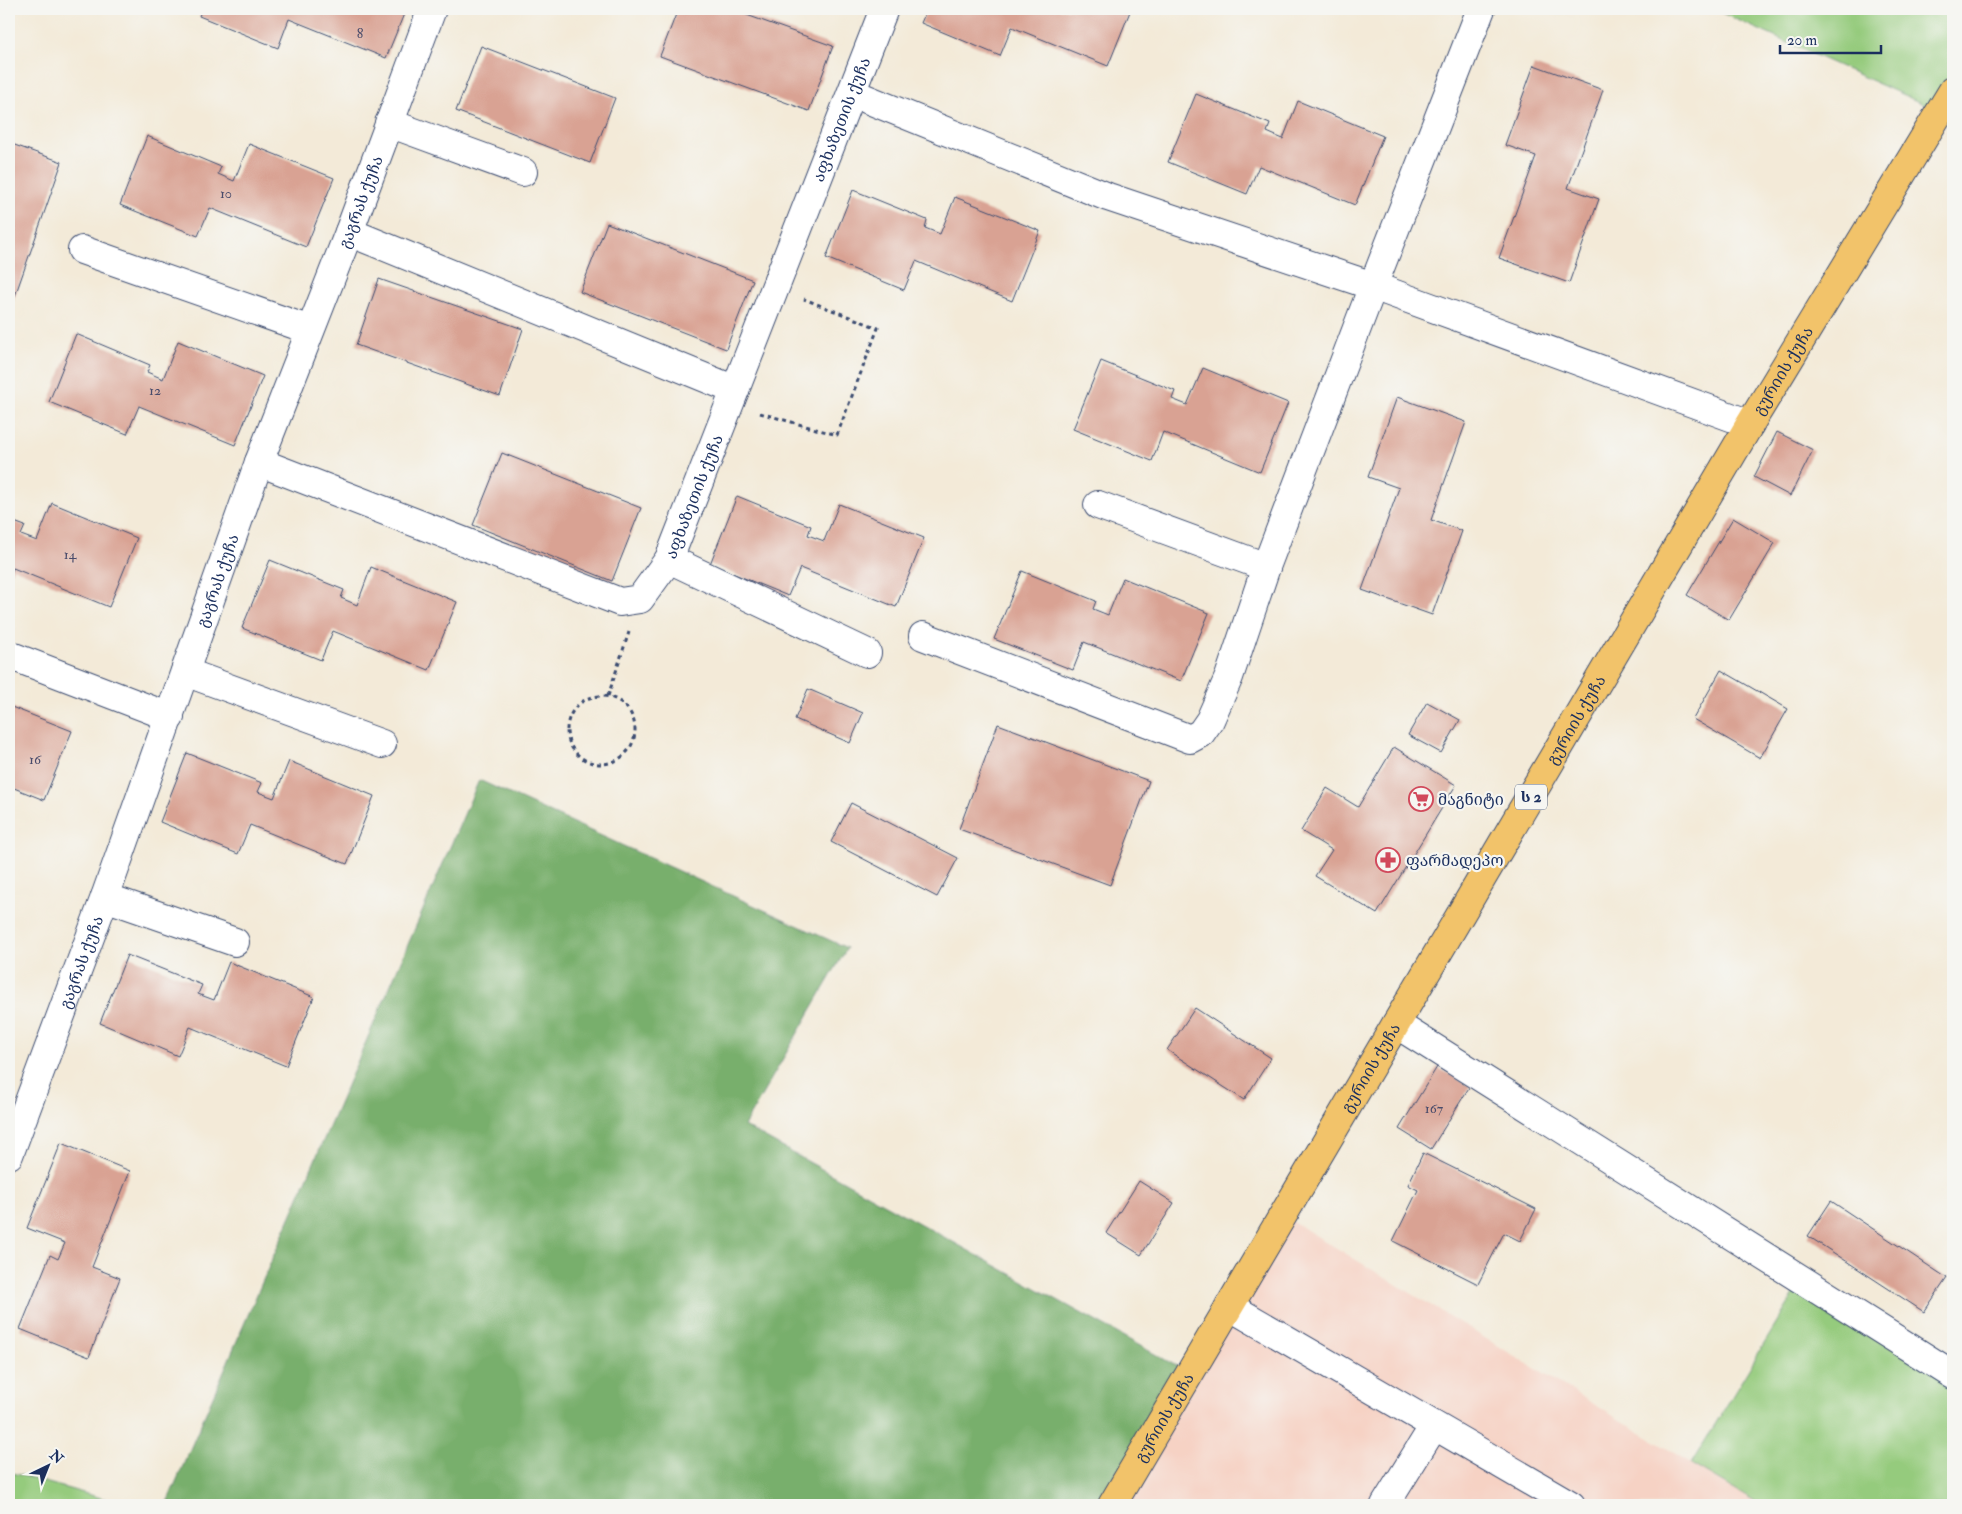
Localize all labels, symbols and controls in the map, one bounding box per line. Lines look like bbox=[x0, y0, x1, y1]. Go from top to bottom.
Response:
scale bar bbox=[1780, 22, 1881, 54]
house number: 8 bbox=[357, 25, 364, 42]
text: 20 m bbox=[1787, 31, 1817, 50]
street label: აფხაზეთის ქუჩა bbox=[808, 54, 875, 185]
street label: გაგრას ქუჩა bbox=[335, 153, 388, 251]
house number: 10 bbox=[220, 185, 232, 202]
street label: გურიის ქუჩა bbox=[1749, 323, 1818, 419]
house number: 12 bbox=[149, 382, 161, 399]
street label: აფხაზეთის ქუჩა bbox=[661, 432, 728, 562]
street label: გაგრას ქუჩა bbox=[192, 532, 244, 630]
house number: 14 bbox=[64, 546, 78, 563]
street label: გურიის ქუჩა bbox=[1542, 672, 1610, 768]
house number: 16 bbox=[29, 751, 42, 768]
road number: ს 2 bbox=[1515, 784, 1547, 810]
supermarket icon: მაგნიტი bbox=[1408, 786, 1434, 812]
place label: მაგნიტი bbox=[1438, 790, 1504, 810]
pharmacy icon: ფარმადეპო bbox=[1375, 847, 1401, 873]
place label: ფარმადეპო bbox=[1406, 851, 1504, 871]
street label: გაგრას ქუჩა bbox=[55, 913, 108, 1012]
street label: გურიის ქუჩა bbox=[1337, 1020, 1405, 1116]
house number: 167 bbox=[1425, 1100, 1444, 1117]
street label: გურიის ქუჩა bbox=[1131, 1369, 1199, 1466]
north arrow bbox=[22, 1442, 72, 1492]
text: N bbox=[45, 1446, 67, 1468]

